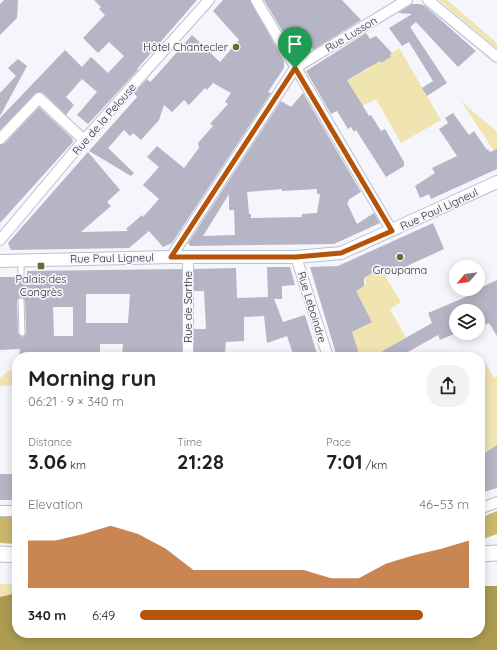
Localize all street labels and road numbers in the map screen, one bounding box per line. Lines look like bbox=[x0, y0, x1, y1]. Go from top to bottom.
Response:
street label: Rue Lusson bbox=[322, 13, 380, 55]
street label: Rue de la Pelouse bbox=[69, 80, 139, 158]
street label: Rue Paul Ligneul bbox=[398, 185, 480, 233]
street label: Rue Paul Ligneul bbox=[70, 250, 154, 266]
street label: Rue Leboindre bbox=[295, 270, 329, 344]
street label: Rue de Sarthe bbox=[181, 271, 195, 343]

